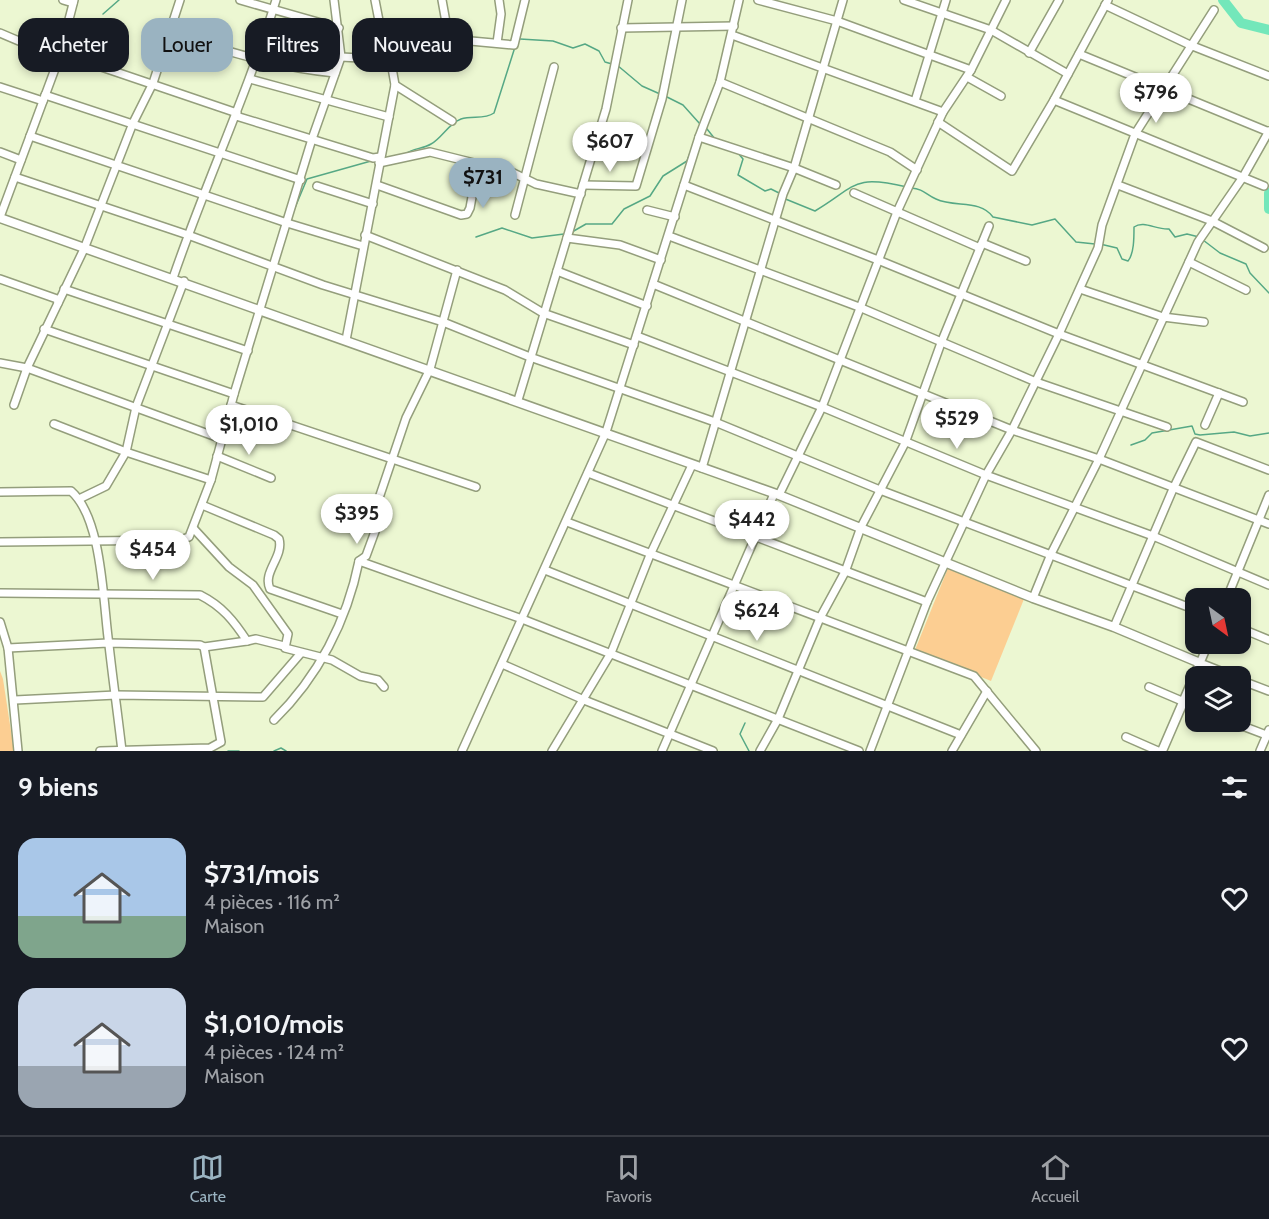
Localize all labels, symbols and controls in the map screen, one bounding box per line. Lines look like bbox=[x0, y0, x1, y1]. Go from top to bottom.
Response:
chip: Acheter bbox=[18, 18, 129, 72]
chip: Louer bbox=[141, 18, 233, 72]
chip: Filtres bbox=[245, 18, 340, 72]
chip: Nouveau bbox=[352, 18, 473, 72]
pin: $796 bbox=[1120, 73, 1192, 124]
text: $796 bbox=[1134, 80, 1178, 104]
pin: $607 bbox=[574, 122, 646, 173]
text: $607 bbox=[586, 129, 634, 153]
pin: $731 bbox=[447, 158, 519, 209]
text: $731 bbox=[463, 165, 503, 189]
pin: $529 bbox=[921, 399, 993, 450]
pin: $1,010 bbox=[200, 405, 298, 456]
text: $529 bbox=[935, 406, 979, 430]
text: $1,010 bbox=[219, 412, 279, 436]
pin: $395 bbox=[321, 494, 393, 545]
pin: $442 bbox=[716, 500, 788, 551]
text: $395 bbox=[335, 501, 379, 525]
text: $442 bbox=[728, 507, 776, 531]
pin: $454 bbox=[117, 530, 189, 581]
text: $454 bbox=[129, 537, 177, 561]
north arrow bbox=[1185, 588, 1251, 654]
map controls bbox=[1185, 588, 1251, 732]
pin: $624 bbox=[721, 591, 793, 642]
text: $624 bbox=[734, 598, 780, 622]
button: layers bbox=[1185, 666, 1251, 732]
text: 9 biens bbox=[18, 771, 98, 803]
icon: filters bbox=[1218, 771, 1251, 804]
text: $731/mois bbox=[204, 858, 319, 890]
icon: home bbox=[66, 862, 138, 934]
icon: heart bbox=[1218, 882, 1251, 915]
text: 4 pièces · 116 m² bbox=[204, 890, 340, 914]
text: Maison bbox=[204, 914, 264, 938]
text: $1,010/mois bbox=[204, 1008, 344, 1040]
icon: home bbox=[66, 1012, 138, 1084]
icon: heart bbox=[1218, 1032, 1251, 1065]
text: 4 pièces · 124 m² bbox=[204, 1040, 344, 1064]
text: Maison bbox=[204, 1064, 264, 1088]
tab: Carte bbox=[190, 1151, 226, 1206]
tab: Favoris bbox=[605, 1151, 652, 1206]
tab: Accueil bbox=[1031, 1151, 1079, 1206]

